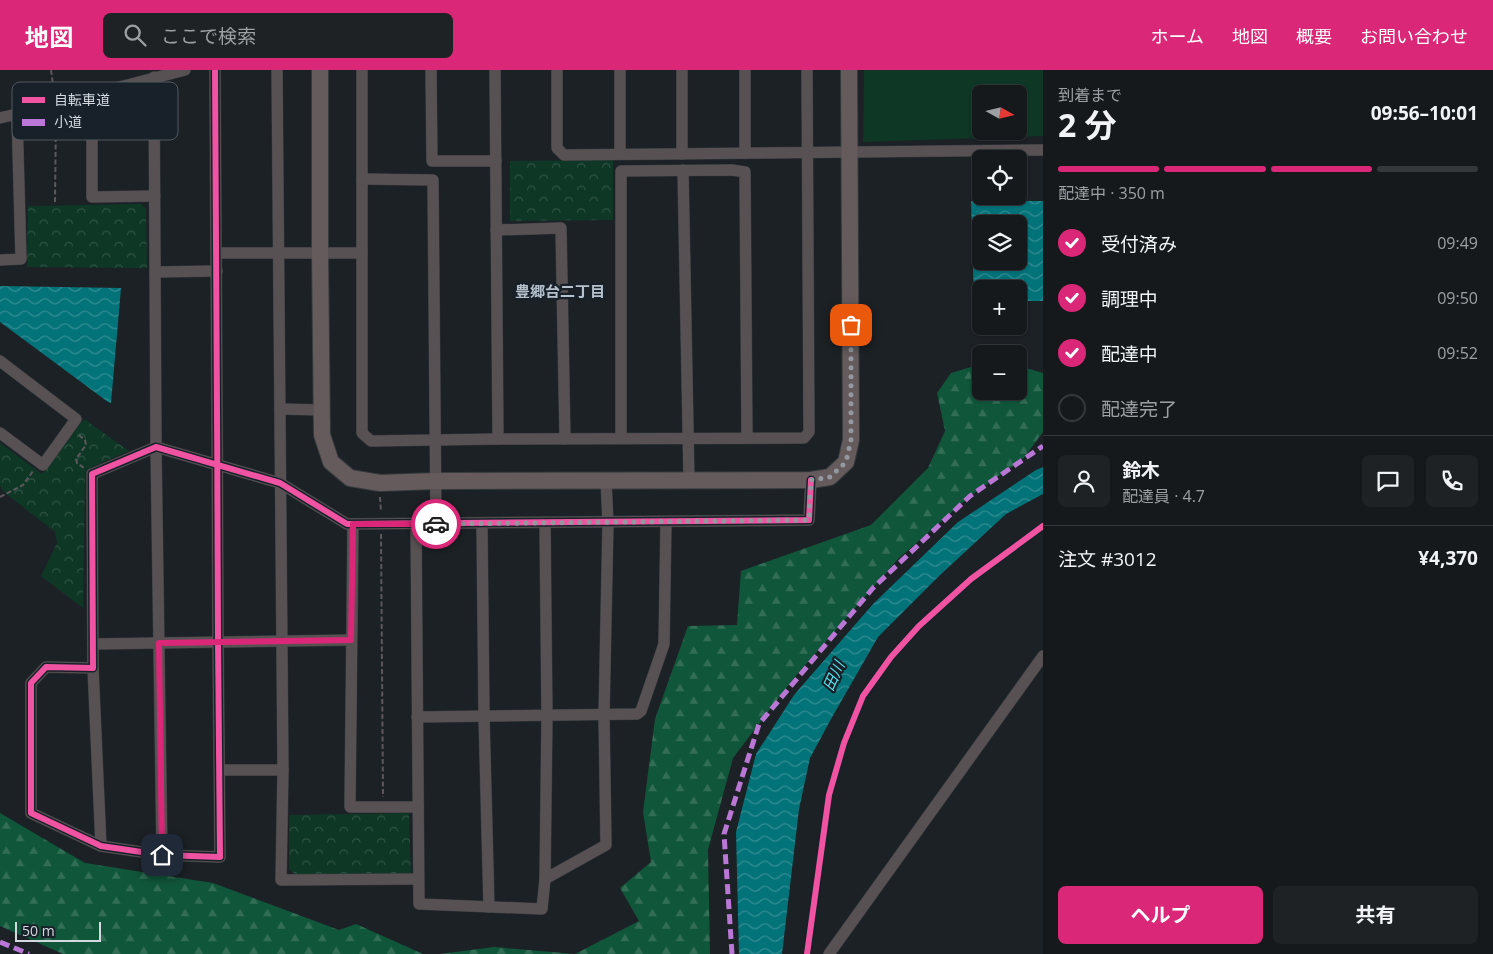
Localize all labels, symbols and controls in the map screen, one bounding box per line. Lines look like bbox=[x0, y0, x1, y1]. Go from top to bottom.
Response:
search box bbox=[103, 13, 453, 58]
text: 地図 bbox=[25, 20, 73, 53]
icon: search bbox=[121, 21, 149, 49]
text: ここで検索 bbox=[161, 23, 256, 49]
text: ホーム bbox=[1151, 24, 1204, 48]
text: 地図 bbox=[1232, 24, 1268, 48]
text: 概要 bbox=[1296, 24, 1332, 48]
text: お問い合わせ bbox=[1360, 24, 1468, 48]
legend bbox=[12, 82, 178, 140]
text: 到着まで bbox=[1058, 84, 1122, 106]
north arrow bbox=[972, 85, 1028, 140]
map controls bbox=[972, 85, 1027, 400]
text: 自転車道 bbox=[54, 90, 110, 109]
text: 09:56–10:01 bbox=[1371, 100, 1478, 126]
text: 2 分 bbox=[1058, 103, 1117, 146]
text: 小道 bbox=[54, 112, 82, 131]
button: locate bbox=[972, 150, 1027, 205]
text: 配達中 · 350 m bbox=[1058, 182, 1165, 204]
button: layers bbox=[972, 215, 1027, 270]
icon: check bbox=[1058, 229, 1086, 257]
text: 受付済み bbox=[1101, 231, 1177, 257]
text: 09:49 bbox=[1437, 232, 1478, 254]
button: + bbox=[972, 280, 1027, 335]
district label: 豊郷台二丁目 bbox=[515, 281, 605, 301]
icon: check bbox=[1058, 284, 1086, 312]
text: 調理中 bbox=[1101, 286, 1158, 312]
text: 09:50 bbox=[1437, 287, 1478, 309]
pin bbox=[830, 304, 872, 346]
icon: bag bbox=[837, 311, 865, 339]
icon: check bbox=[1058, 339, 1086, 367]
text: 配達中 bbox=[1101, 341, 1158, 367]
text: 09:52 bbox=[1437, 342, 1478, 364]
button: − bbox=[972, 345, 1027, 400]
text: 配達完了 bbox=[1101, 396, 1177, 422]
button: person bbox=[1058, 455, 1110, 507]
button: chat bbox=[1362, 455, 1414, 507]
button: phone bbox=[1426, 455, 1478, 507]
text: 鈴木 bbox=[1122, 457, 1160, 483]
text: 配達員 · 4.7 bbox=[1122, 485, 1205, 507]
courier bbox=[411, 499, 461, 549]
icon: car bbox=[422, 510, 450, 538]
text: ¥4,370 bbox=[1418, 545, 1478, 571]
text: 注文 #3012 bbox=[1058, 546, 1157, 572]
water label: 田川 bbox=[818, 656, 849, 693]
pin bbox=[141, 834, 183, 876]
icon: home bbox=[148, 841, 176, 869]
button: ヘルプ bbox=[1058, 886, 1263, 944]
button: 共有 bbox=[1273, 886, 1478, 944]
scale bar bbox=[15, 919, 101, 942]
text: 50 m bbox=[22, 921, 55, 940]

